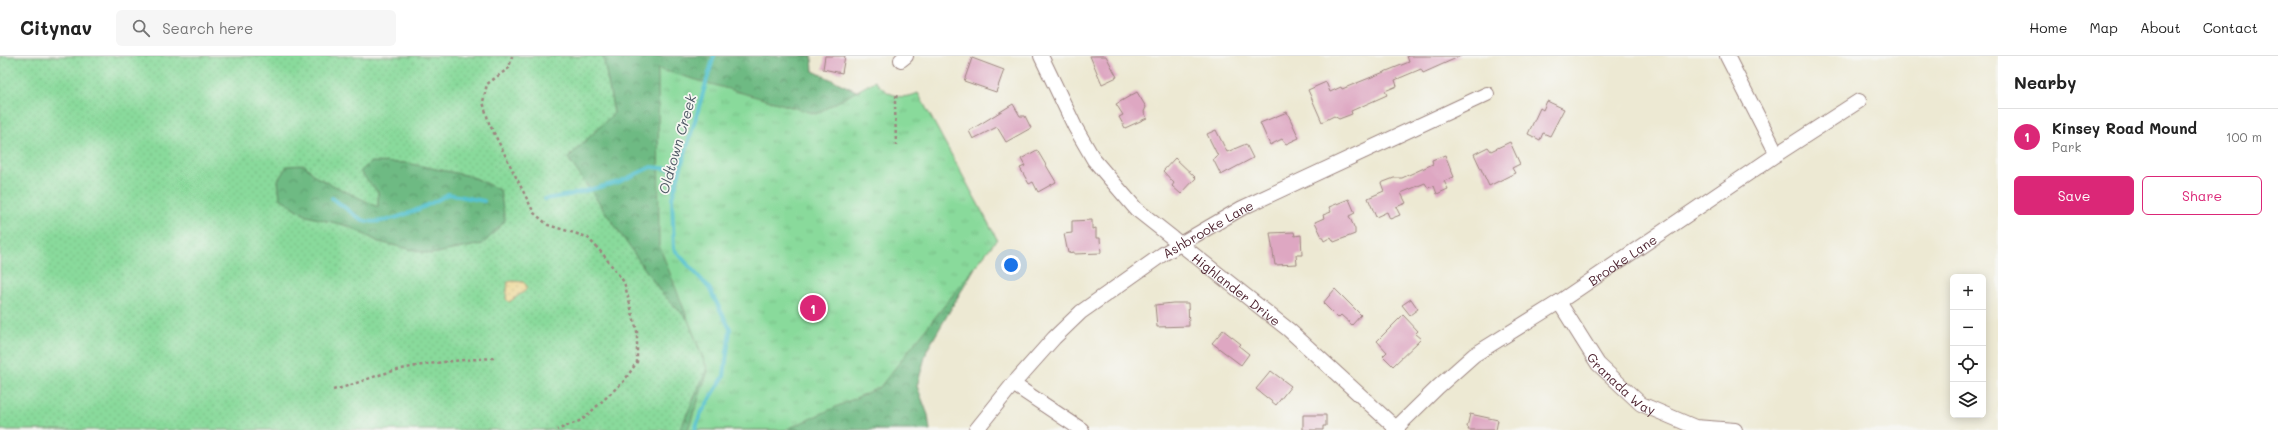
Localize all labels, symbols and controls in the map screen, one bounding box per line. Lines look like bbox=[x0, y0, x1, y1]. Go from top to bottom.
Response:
search box bbox=[116, 10, 396, 46]
text: Citynav bbox=[20, 15, 92, 40]
icon: search bbox=[130, 17, 152, 39]
text: Search here bbox=[162, 18, 253, 38]
text: Home bbox=[2029, 18, 2067, 37]
text: Map bbox=[2089, 18, 2118, 37]
text: About bbox=[2140, 18, 2181, 37]
text: Contact bbox=[2203, 18, 2258, 37]
text: Nearby bbox=[2014, 71, 2076, 93]
water label: Oldtown Creek bbox=[654, 91, 700, 196]
text: Kinsey Road Mound bbox=[2052, 118, 2197, 138]
text: 1 bbox=[2024, 128, 2030, 145]
text: 100 m bbox=[2226, 128, 2262, 145]
text: Park bbox=[2052, 138, 2081, 155]
button: Save bbox=[2014, 176, 2134, 215]
button: Share bbox=[2142, 176, 2262, 215]
street label: Ashbrooke Lane bbox=[1159, 196, 1256, 261]
street label: Brooke Lane bbox=[1584, 230, 1660, 289]
street label: Highlander Drive bbox=[1189, 249, 1285, 329]
your location bbox=[1001, 255, 1021, 275]
map controls bbox=[1950, 274, 1986, 418]
button: + bbox=[1950, 274, 1986, 310]
pin: 1 bbox=[800, 293, 826, 323]
button: − bbox=[1950, 310, 1986, 346]
button: locate bbox=[1950, 346, 1986, 382]
street label: Granada Way bbox=[1584, 349, 1659, 418]
button: layers bbox=[1950, 382, 1986, 418]

